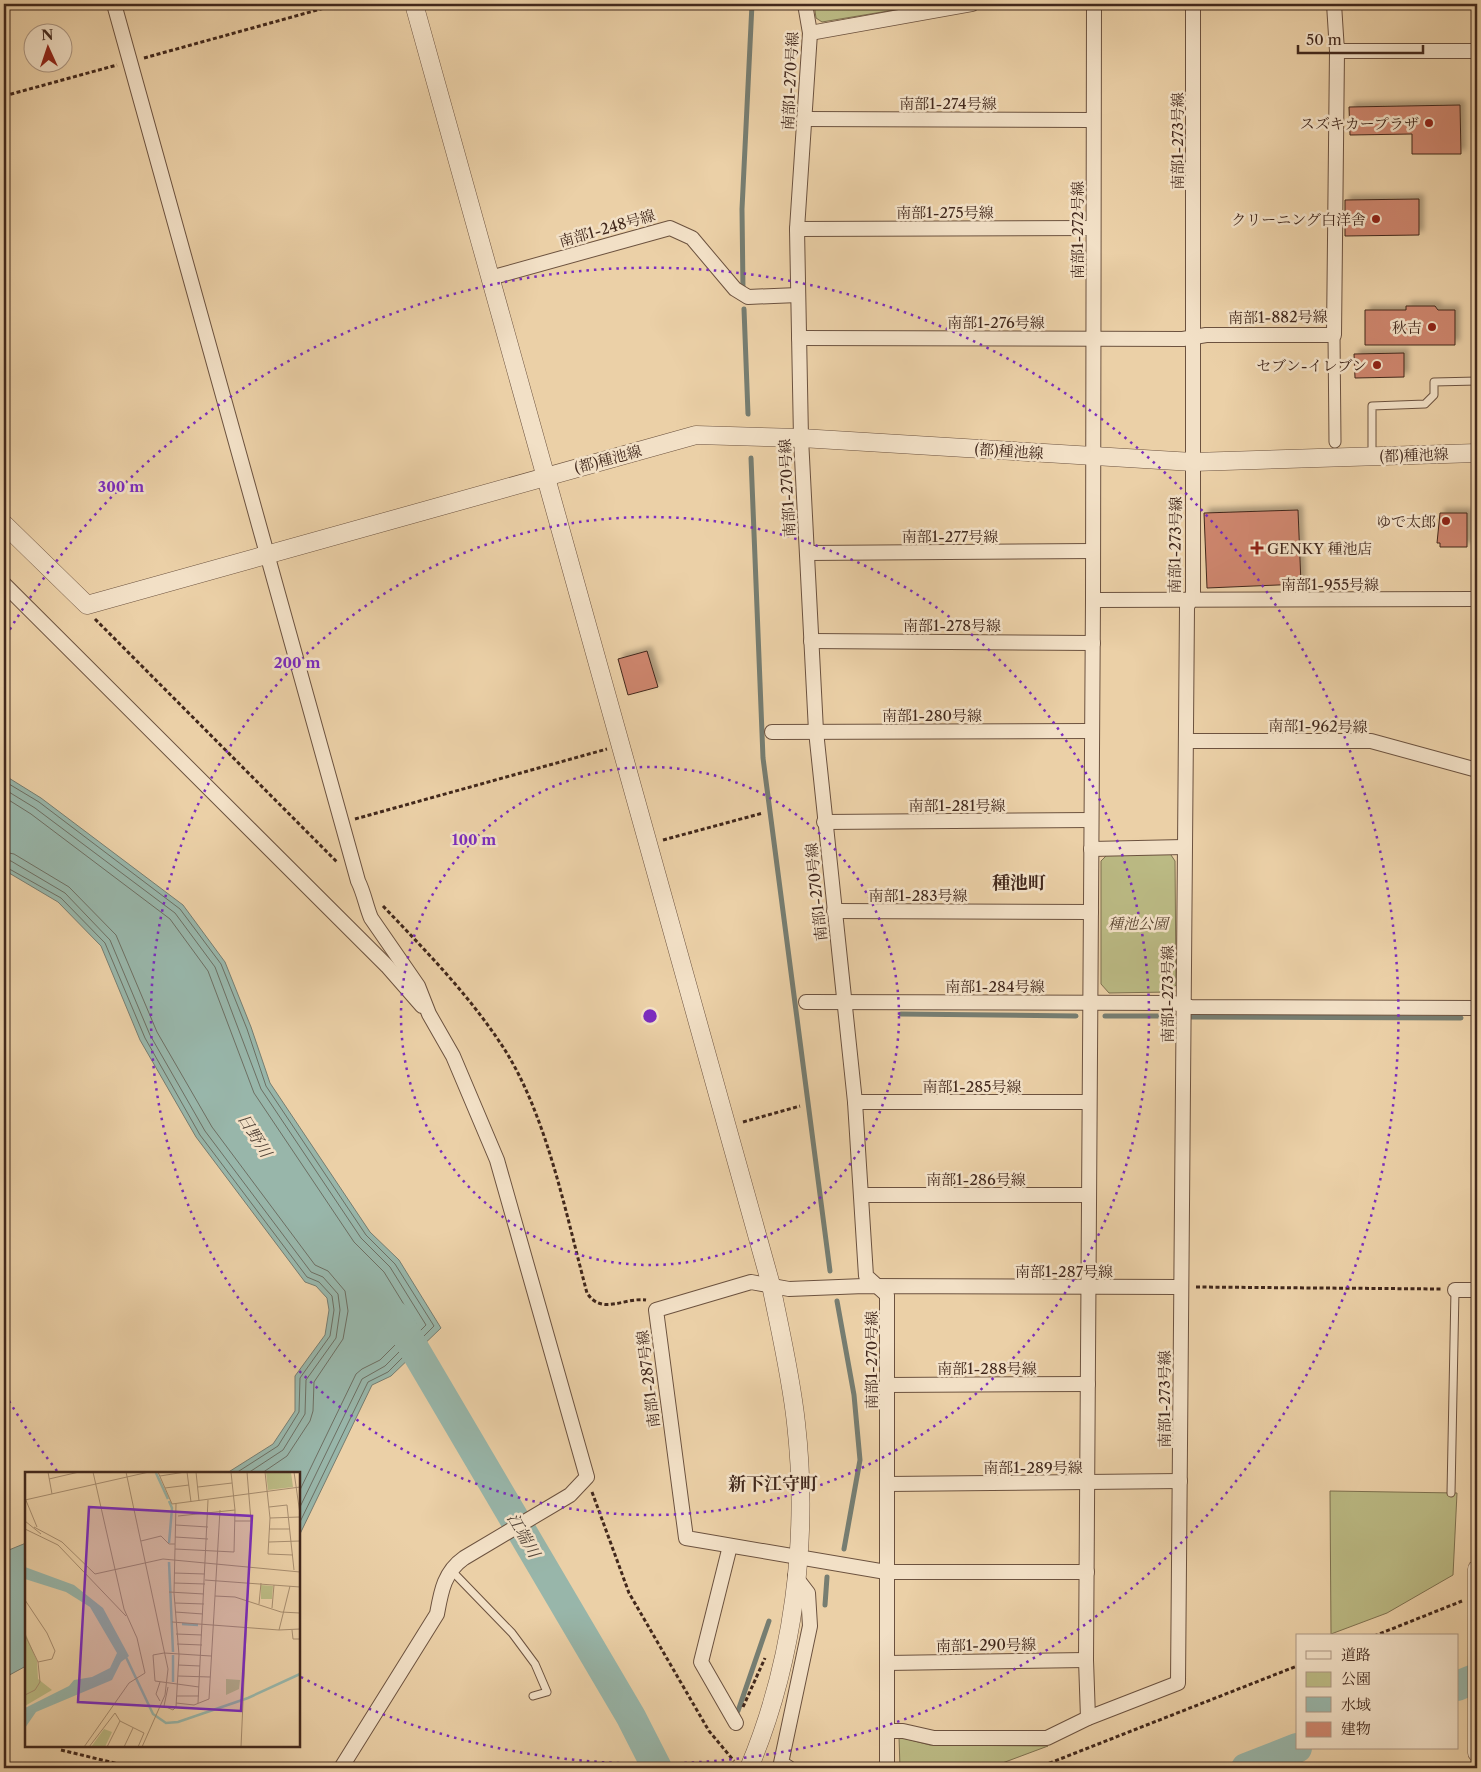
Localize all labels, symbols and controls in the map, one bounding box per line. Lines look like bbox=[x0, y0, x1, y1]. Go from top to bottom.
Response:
north arrow bbox=[22, 22, 72, 72]
scale bar bbox=[1298, 22, 1424, 54]
text: N bbox=[41, 26, 54, 44]
text: 50 m bbox=[1306, 30, 1342, 49]
street label: 南部1-270号線 bbox=[778, 31, 802, 131]
street label: 南部1-273号線 bbox=[1168, 92, 1187, 190]
street label: 南部1-274号線 bbox=[899, 94, 997, 113]
place label: スズキカープラザ bbox=[1300, 114, 1419, 133]
marker: スズキカープラザ bbox=[1423, 117, 1435, 129]
street label: 南部1-272号線 bbox=[1068, 181, 1087, 279]
street label: 南部1-275号線 bbox=[896, 203, 994, 222]
street label: 南部1-248号線 bbox=[557, 205, 657, 251]
place label: クリーニング白洋舎 bbox=[1231, 210, 1366, 229]
marker: クリーニング白洋舎 bbox=[1370, 213, 1382, 225]
street label: 南部1-882号線 bbox=[1228, 307, 1328, 327]
street label: 南部1-276号線 bbox=[947, 313, 1045, 332]
place label: 秋吉 bbox=[1392, 318, 1422, 337]
marker: 秋吉 bbox=[1426, 321, 1438, 333]
place label: セブン-イレブン bbox=[1256, 356, 1367, 375]
marker: セブン-イレブン bbox=[1371, 359, 1383, 371]
street label: 南部1-270号線 bbox=[775, 438, 799, 538]
street label: (都)種池線 bbox=[974, 439, 1044, 463]
street label: (都)種池線 bbox=[572, 441, 644, 477]
street label: (都)種池線 bbox=[1379, 444, 1449, 466]
text: 300 m bbox=[98, 477, 144, 496]
street label: 南部1-273号線 bbox=[1165, 496, 1185, 594]
place label: ゆで太郎 bbox=[1376, 512, 1436, 531]
marker: ゆで太郎 bbox=[1440, 515, 1452, 527]
street label: 南部1-277号線 bbox=[902, 527, 998, 546]
place label: GENKY 種池店 bbox=[1267, 539, 1373, 558]
marker: GENKY 種池店 bbox=[1251, 542, 1263, 554]
street label: 南部1-955号線 bbox=[1281, 575, 1379, 594]
street label: 南部1-278号線 bbox=[903, 616, 1001, 635]
text: 200 m bbox=[274, 653, 320, 672]
street label: 南部1-280号線 bbox=[882, 706, 982, 725]
street label: 南部1-962号線 bbox=[1268, 716, 1368, 736]
street label: 南部1-281号線 bbox=[909, 796, 1005, 815]
text: 100 m bbox=[452, 830, 496, 849]
street label: 南部1-270号線 bbox=[801, 842, 831, 942]
district label: 種池町 bbox=[992, 872, 1046, 894]
street label: 南部1-283号線 bbox=[869, 886, 967, 905]
park label: 種池公園 bbox=[1108, 914, 1171, 933]
street label: 南部1-273号線 bbox=[1158, 945, 1177, 1043]
street label: 南部1-284号線 bbox=[945, 977, 1045, 996]
centre of rings bbox=[641, 1007, 659, 1025]
street label: 南部1-285号線 bbox=[923, 1077, 1021, 1096]
water label: 日野川 bbox=[234, 1109, 277, 1162]
street label: 南部1-286号線 bbox=[926, 1170, 1026, 1189]
street label: 南部1-287号線 bbox=[1015, 1262, 1113, 1281]
street label: 南部1-270号線 bbox=[862, 1311, 881, 1409]
street label: 南部1-287号線 bbox=[633, 1329, 663, 1429]
street label: 南部1-273号線 bbox=[1155, 1350, 1174, 1448]
street label: 南部1-288号線 bbox=[937, 1359, 1037, 1378]
street label: 南部1-289号線 bbox=[983, 1458, 1083, 1477]
inset map bbox=[25, 1472, 300, 1747]
district label: 新下江守町 bbox=[728, 1473, 818, 1495]
water label: 江端川 bbox=[503, 1509, 546, 1563]
legend bbox=[1296, 1634, 1458, 1750]
street label: 南部1-290号線 bbox=[936, 1635, 1036, 1655]
text: 道路 bbox=[1341, 1645, 1371, 1664]
text: 公園 bbox=[1341, 1669, 1371, 1688]
text: 水域 bbox=[1341, 1695, 1371, 1714]
text: 建物 bbox=[1341, 1719, 1371, 1738]

